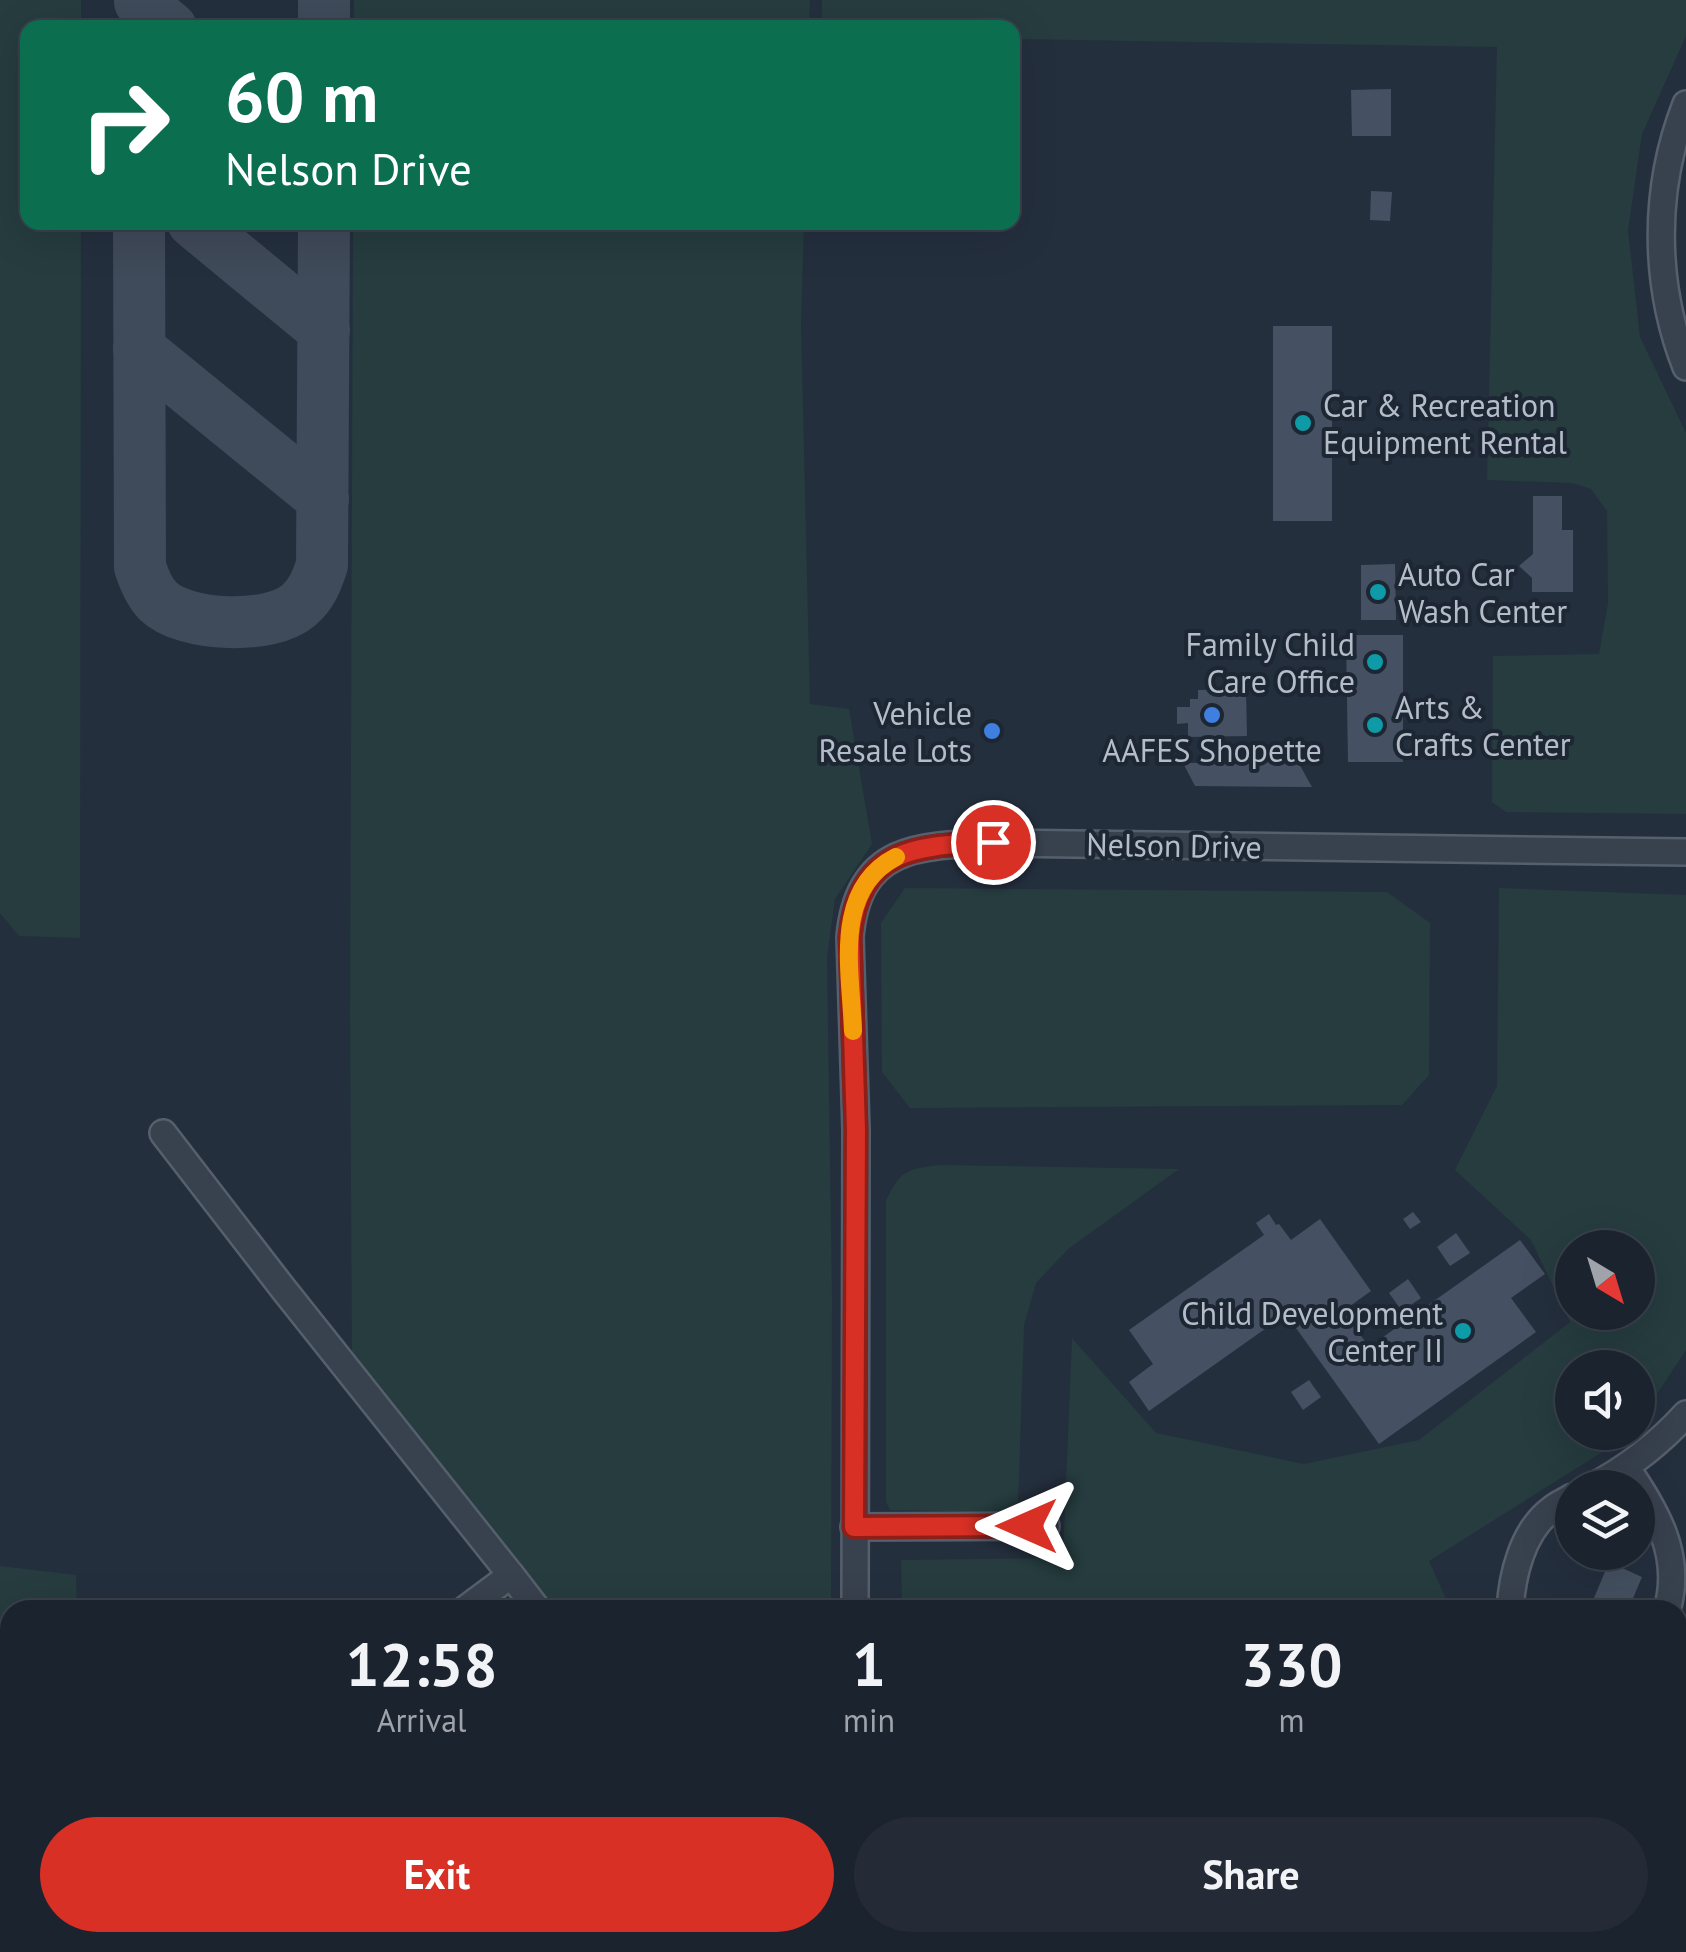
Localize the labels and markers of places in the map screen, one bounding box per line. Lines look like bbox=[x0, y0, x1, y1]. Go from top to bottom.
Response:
place label: Car & Recreation Equipment Rental bbox=[1323, 384, 1568, 463]
marker: Car & Recreation Equipment Rental bbox=[1292, 412, 1314, 434]
place label: Auto Car Wash Center bbox=[1398, 553, 1567, 632]
marker: Auto Car Wash Center bbox=[1367, 581, 1389, 603]
place label: Family Child Care Office bbox=[1185, 623, 1355, 702]
marker: Family Child Care Office bbox=[1364, 651, 1386, 673]
place label: Arts & Crafts Center bbox=[1395, 686, 1571, 765]
place label: Vehicle Resale Lots bbox=[819, 692, 972, 771]
marker: AAFES Shopette bbox=[1201, 704, 1223, 726]
marker: Arts & Crafts Center bbox=[1364, 714, 1386, 736]
marker: Vehicle Resale Lots bbox=[981, 720, 1003, 742]
place label: AAFES Shopette bbox=[1102, 729, 1322, 771]
pin bbox=[951, 800, 1036, 885]
place label: Child Development Center II bbox=[1181, 1292, 1443, 1371]
marker: Child Development Center II bbox=[1452, 1320, 1474, 1342]

